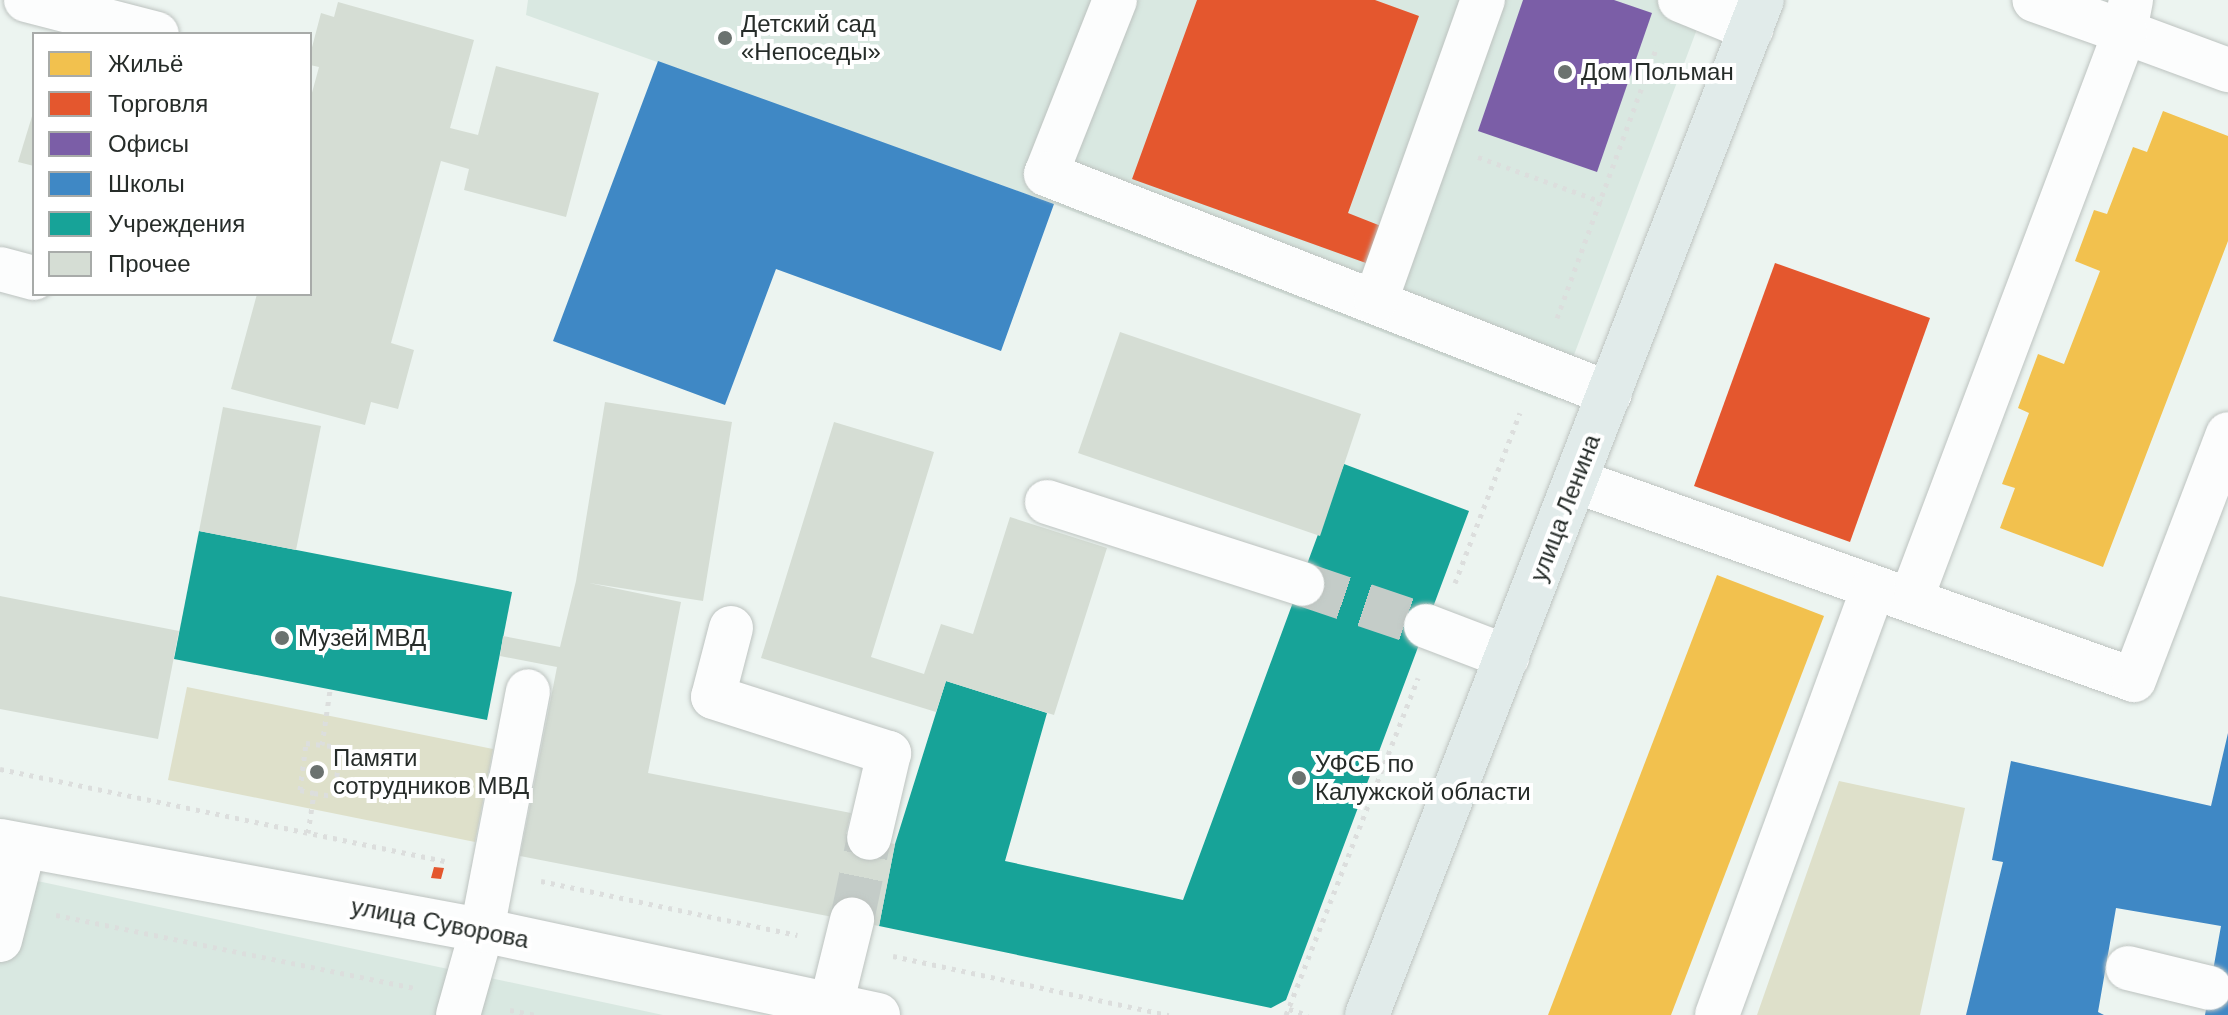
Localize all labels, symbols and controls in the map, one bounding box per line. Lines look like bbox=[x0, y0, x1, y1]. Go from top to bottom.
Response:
place label: Детский сад «Непоседы» bbox=[741, 10, 881, 66]
marker: Детский сад «Непоседы» bbox=[716, 29, 734, 47]
legend bbox=[32, 32, 312, 296]
text: Жильё bbox=[108, 50, 183, 77]
place label: Дом Польман bbox=[1581, 58, 1734, 86]
marker: Дом Польман bbox=[1556, 63, 1574, 81]
text: Торговля bbox=[108, 90, 208, 117]
text: Офисы bbox=[108, 130, 189, 157]
text: Школы bbox=[108, 170, 185, 197]
text: Учреждения bbox=[108, 210, 245, 237]
text: Прочее bbox=[108, 250, 191, 277]
street label: улица Ленина bbox=[1524, 430, 1606, 586]
place label: Музей МВД bbox=[298, 624, 426, 652]
marker: Музей МВД bbox=[273, 629, 291, 647]
place label: Памяти сотрудников МВД bbox=[333, 744, 529, 800]
place label: УФСБ по Калужской области bbox=[1315, 750, 1531, 806]
marker: Памяти сотрудников МВД bbox=[308, 763, 326, 781]
marker: УФСБ по Калужской области bbox=[1290, 769, 1308, 787]
street label: улица Суворова bbox=[349, 892, 531, 954]

